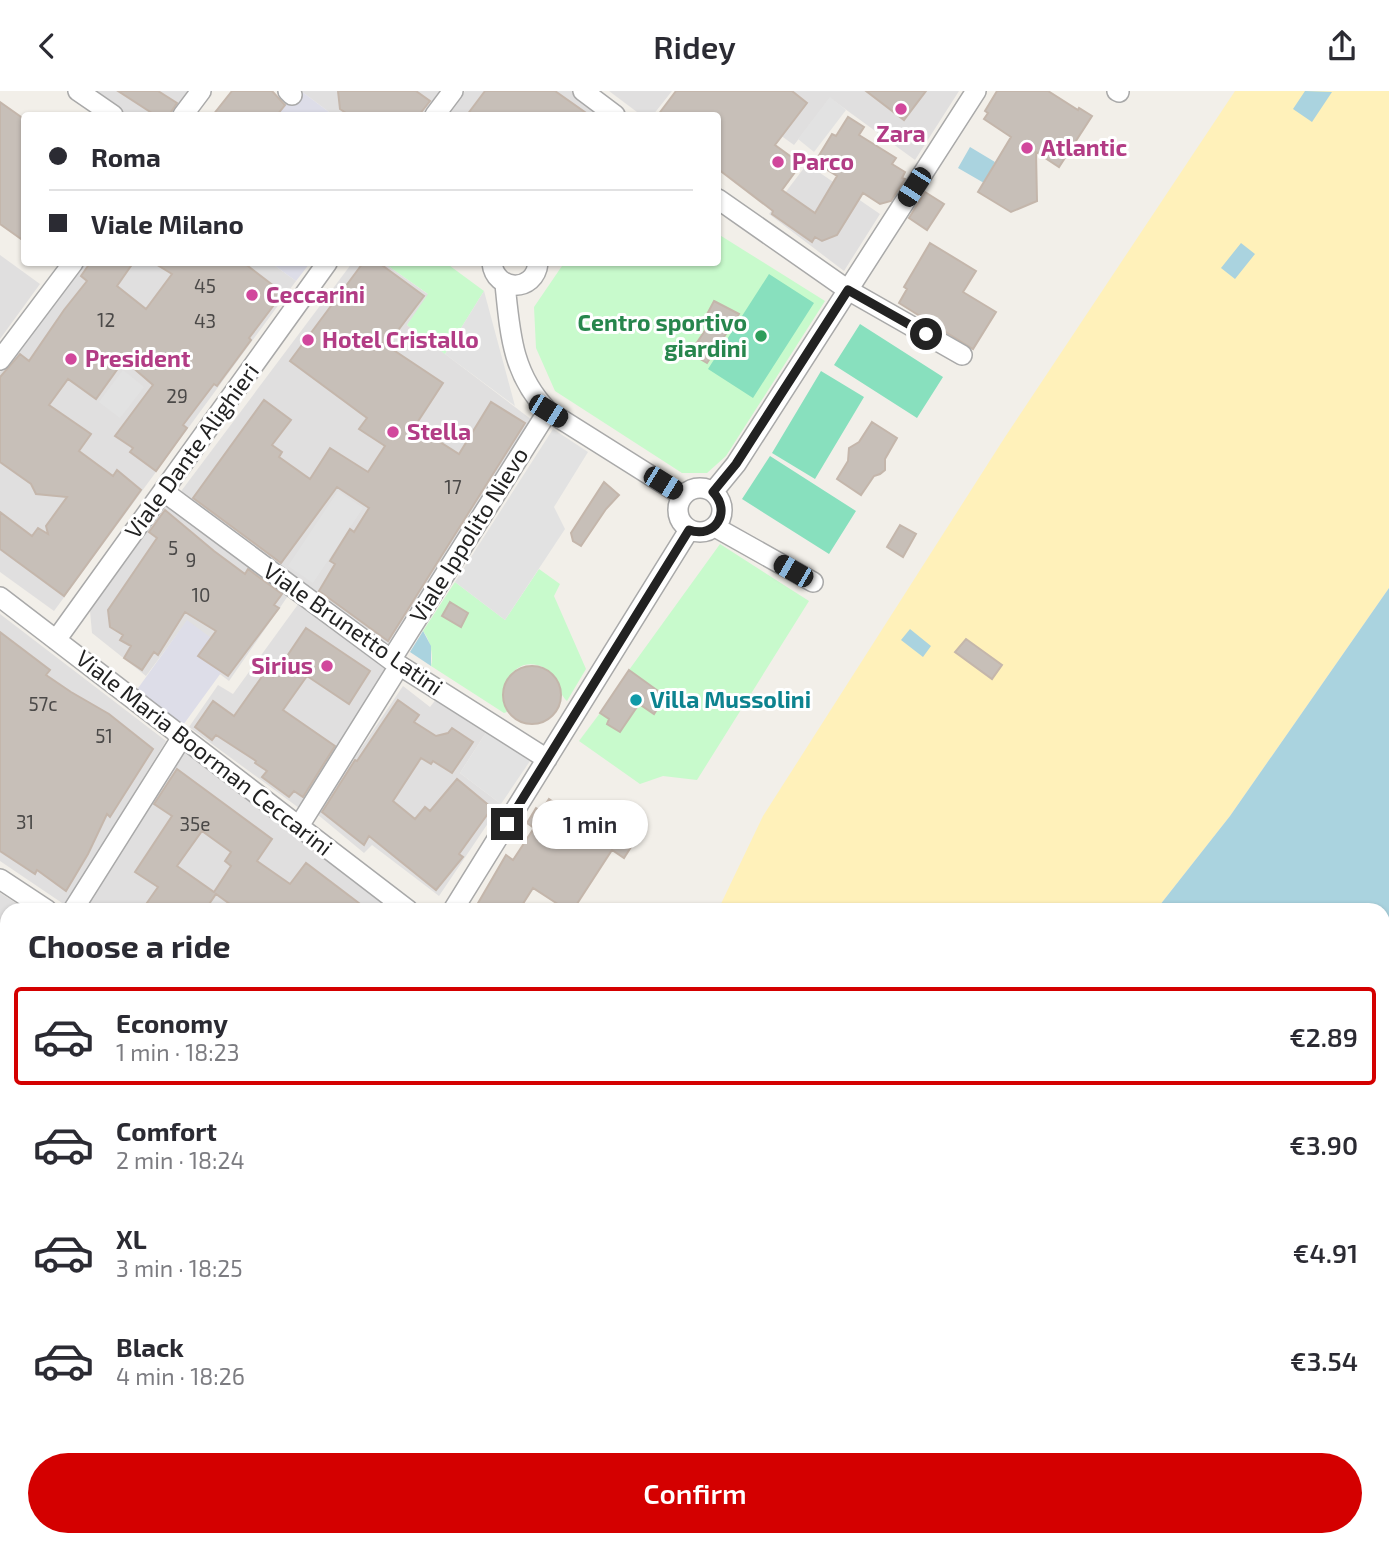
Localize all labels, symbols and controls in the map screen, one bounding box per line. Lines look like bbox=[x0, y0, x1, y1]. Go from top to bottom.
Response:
icon: back bbox=[28, 27, 66, 65]
text: Ridey bbox=[653, 27, 736, 65]
icon: share bbox=[1323, 27, 1361, 65]
marker: Zara bbox=[893, 101, 909, 117]
place label: Zara bbox=[876, 119, 926, 147]
place label: Atlantic bbox=[1041, 133, 1127, 161]
marker: Atlantic bbox=[1019, 140, 1035, 156]
text: Roma bbox=[91, 141, 161, 172]
place label: Parco bbox=[792, 147, 854, 175]
marker: Parco bbox=[770, 154, 786, 170]
car bbox=[894, 164, 935, 210]
text: Viale Milano bbox=[91, 208, 244, 239]
house number: 45 bbox=[194, 274, 216, 297]
place label: Ceccarini bbox=[266, 280, 365, 308]
marker: Ceccarini bbox=[244, 287, 260, 303]
house number: 12 bbox=[97, 308, 115, 331]
place label: Centro sportivo giardini bbox=[578, 308, 747, 362]
house number: 43 bbox=[194, 309, 216, 332]
route start bbox=[910, 318, 942, 350]
place label: Hotel Cristallo bbox=[322, 325, 479, 353]
marker: Centro sportivo giardini bbox=[753, 328, 769, 344]
marker: Hotel Cristallo bbox=[300, 332, 316, 348]
place label: President bbox=[85, 344, 190, 372]
marker: President bbox=[63, 351, 79, 367]
street label: Viale Dante Alighieri bbox=[118, 357, 264, 543]
house number: 29 bbox=[166, 384, 188, 407]
car bbox=[525, 391, 572, 431]
place label: Stella bbox=[407, 417, 471, 445]
marker: Stella bbox=[385, 424, 401, 440]
street label: Viale Ippolito Nievo bbox=[403, 442, 533, 627]
car bbox=[640, 463, 687, 503]
house number: 17 bbox=[444, 475, 462, 498]
house number: 5 bbox=[168, 536, 178, 559]
house number: 9 bbox=[186, 548, 196, 571]
car bbox=[770, 551, 817, 591]
street label: Viale Brunetto Latini bbox=[258, 556, 449, 701]
house number: 10 bbox=[191, 583, 211, 606]
street label: Viale Maria Boorman Ceccarini bbox=[71, 643, 338, 861]
place label: Sirius bbox=[251, 651, 313, 679]
marker: Sirius bbox=[319, 658, 335, 674]
place label: Villa Mussolini bbox=[650, 685, 811, 713]
house number: 57c bbox=[28, 692, 58, 715]
marker: Villa Mussolini bbox=[628, 692, 644, 708]
house number: 51 bbox=[95, 724, 113, 747]
callout: 1 min bbox=[532, 799, 647, 849]
route end bbox=[491, 808, 523, 840]
house number: 31 bbox=[16, 810, 34, 833]
text: 1 min bbox=[563, 810, 617, 838]
house number: 35e bbox=[180, 812, 210, 835]
text: Choose a ride bbox=[28, 926, 231, 964]
icon: car bbox=[32, 1005, 95, 1068]
text: Economy bbox=[116, 1007, 228, 1038]
text: €2.89 bbox=[1289, 1021, 1358, 1052]
text: 1 min · 18:23 bbox=[116, 1038, 239, 1066]
icon: car bbox=[32, 1113, 95, 1176]
text: Comfort bbox=[116, 1115, 217, 1146]
text: €3.90 bbox=[1289, 1129, 1358, 1160]
text: 2 min · 18:24 bbox=[116, 1146, 245, 1174]
icon: car bbox=[32, 1221, 95, 1284]
text: XL bbox=[116, 1223, 147, 1254]
text: €4.91 bbox=[1293, 1237, 1358, 1268]
text: 3 min · 18:25 bbox=[116, 1254, 243, 1282]
icon: car bbox=[32, 1329, 95, 1392]
text: Black bbox=[116, 1331, 184, 1362]
text: €3.54 bbox=[1290, 1345, 1358, 1376]
text: 4 min · 18:26 bbox=[116, 1362, 245, 1390]
button: Confirm bbox=[28, 1453, 1362, 1533]

